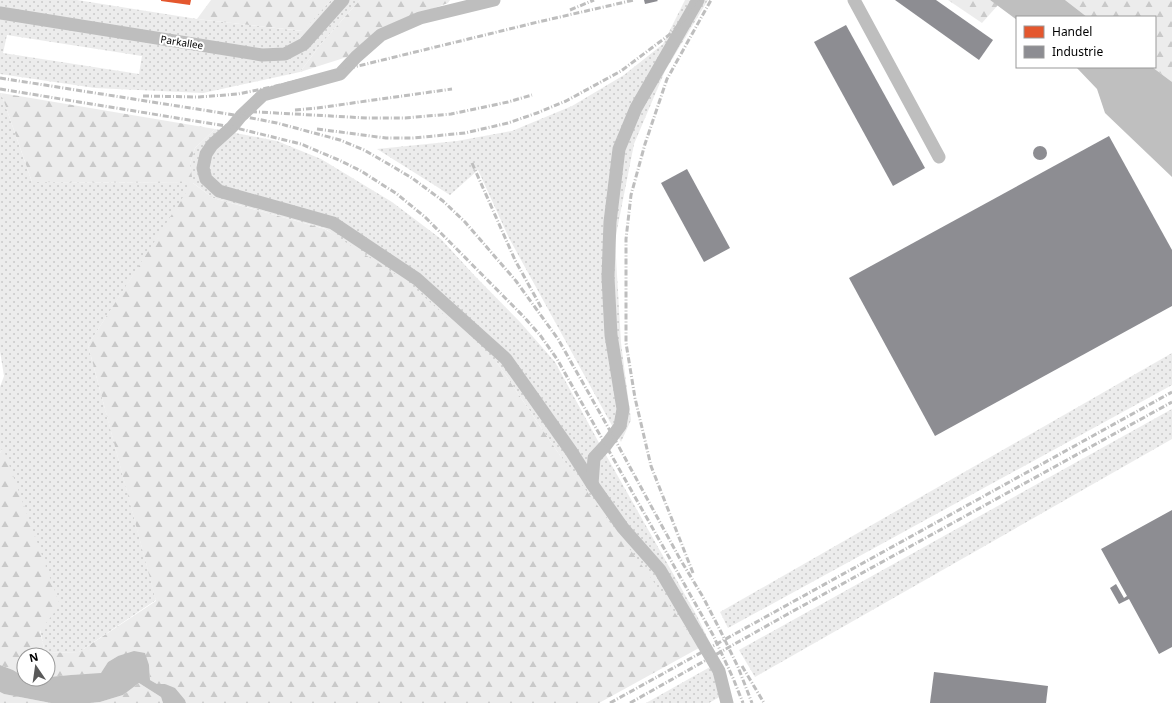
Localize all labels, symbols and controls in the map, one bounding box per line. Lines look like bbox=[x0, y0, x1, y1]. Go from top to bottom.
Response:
legend bbox=[1016, 16, 1156, 68]
text: Handel bbox=[1052, 23, 1092, 40]
street label: Parkallee bbox=[160, 32, 205, 52]
text: Industrie bbox=[1052, 43, 1103, 60]
north arrow bbox=[16, 647, 56, 687]
text: N bbox=[28, 648, 40, 665]

